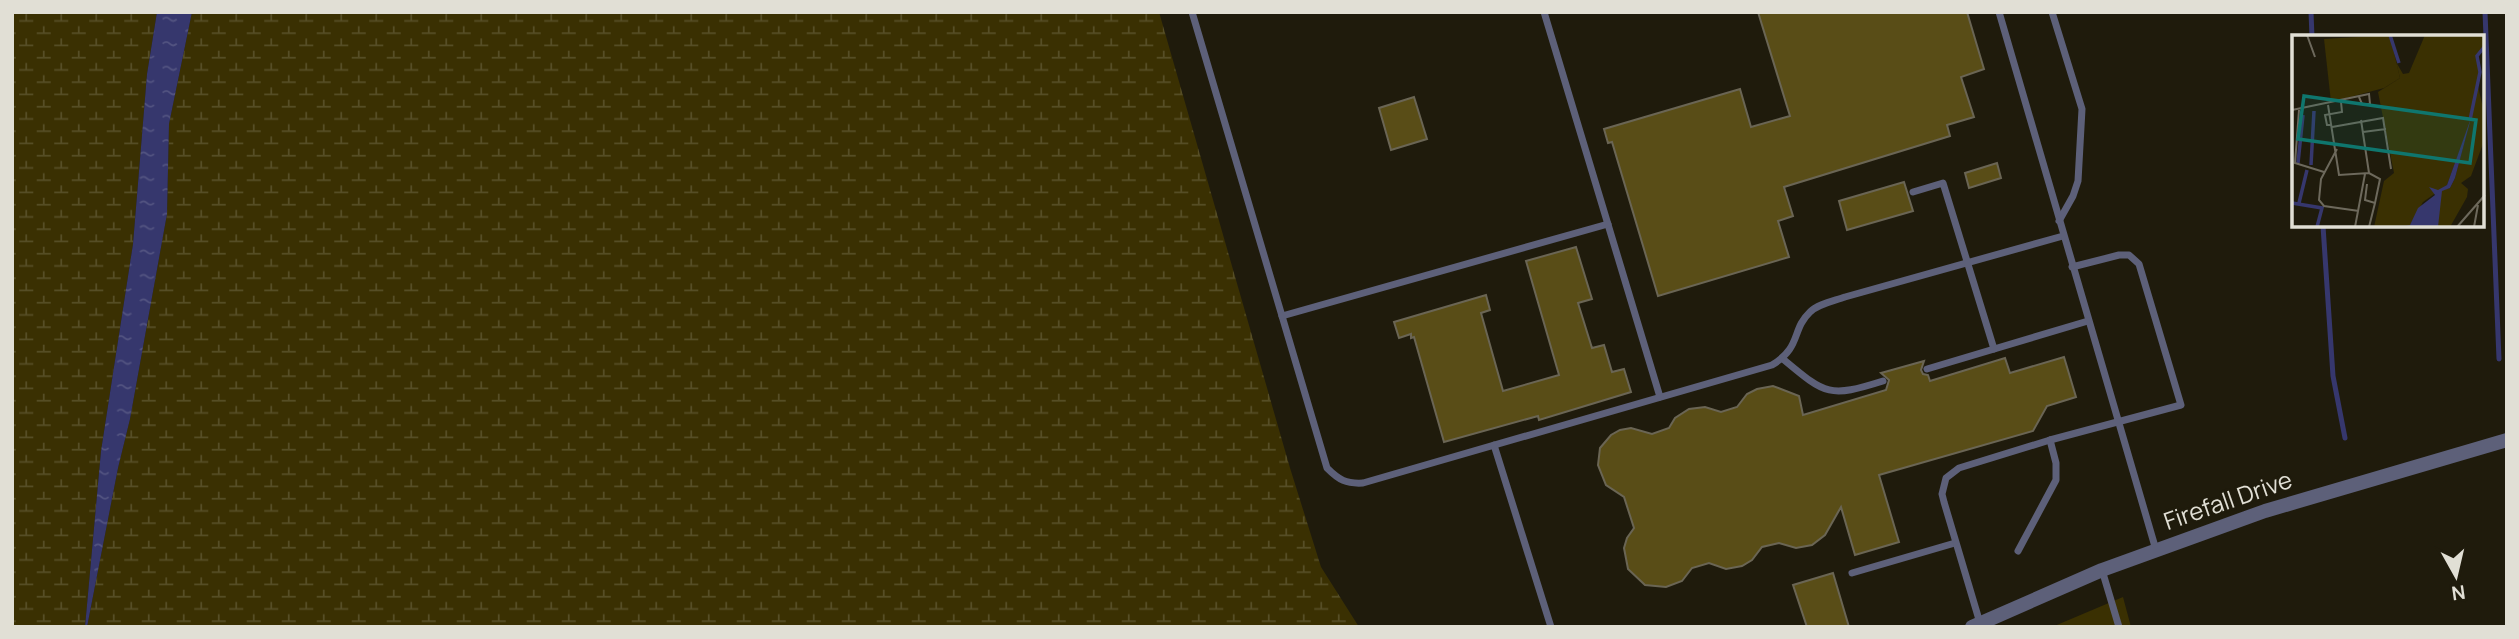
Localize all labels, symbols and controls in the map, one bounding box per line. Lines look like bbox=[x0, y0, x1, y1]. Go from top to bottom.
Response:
inset map bbox=[2292, 35, 2484, 228]
street label: Firefall Drive bbox=[2159, 462, 2296, 537]
north arrow bbox=[2421, 541, 2491, 611]
text: N bbox=[2450, 579, 2467, 607]

